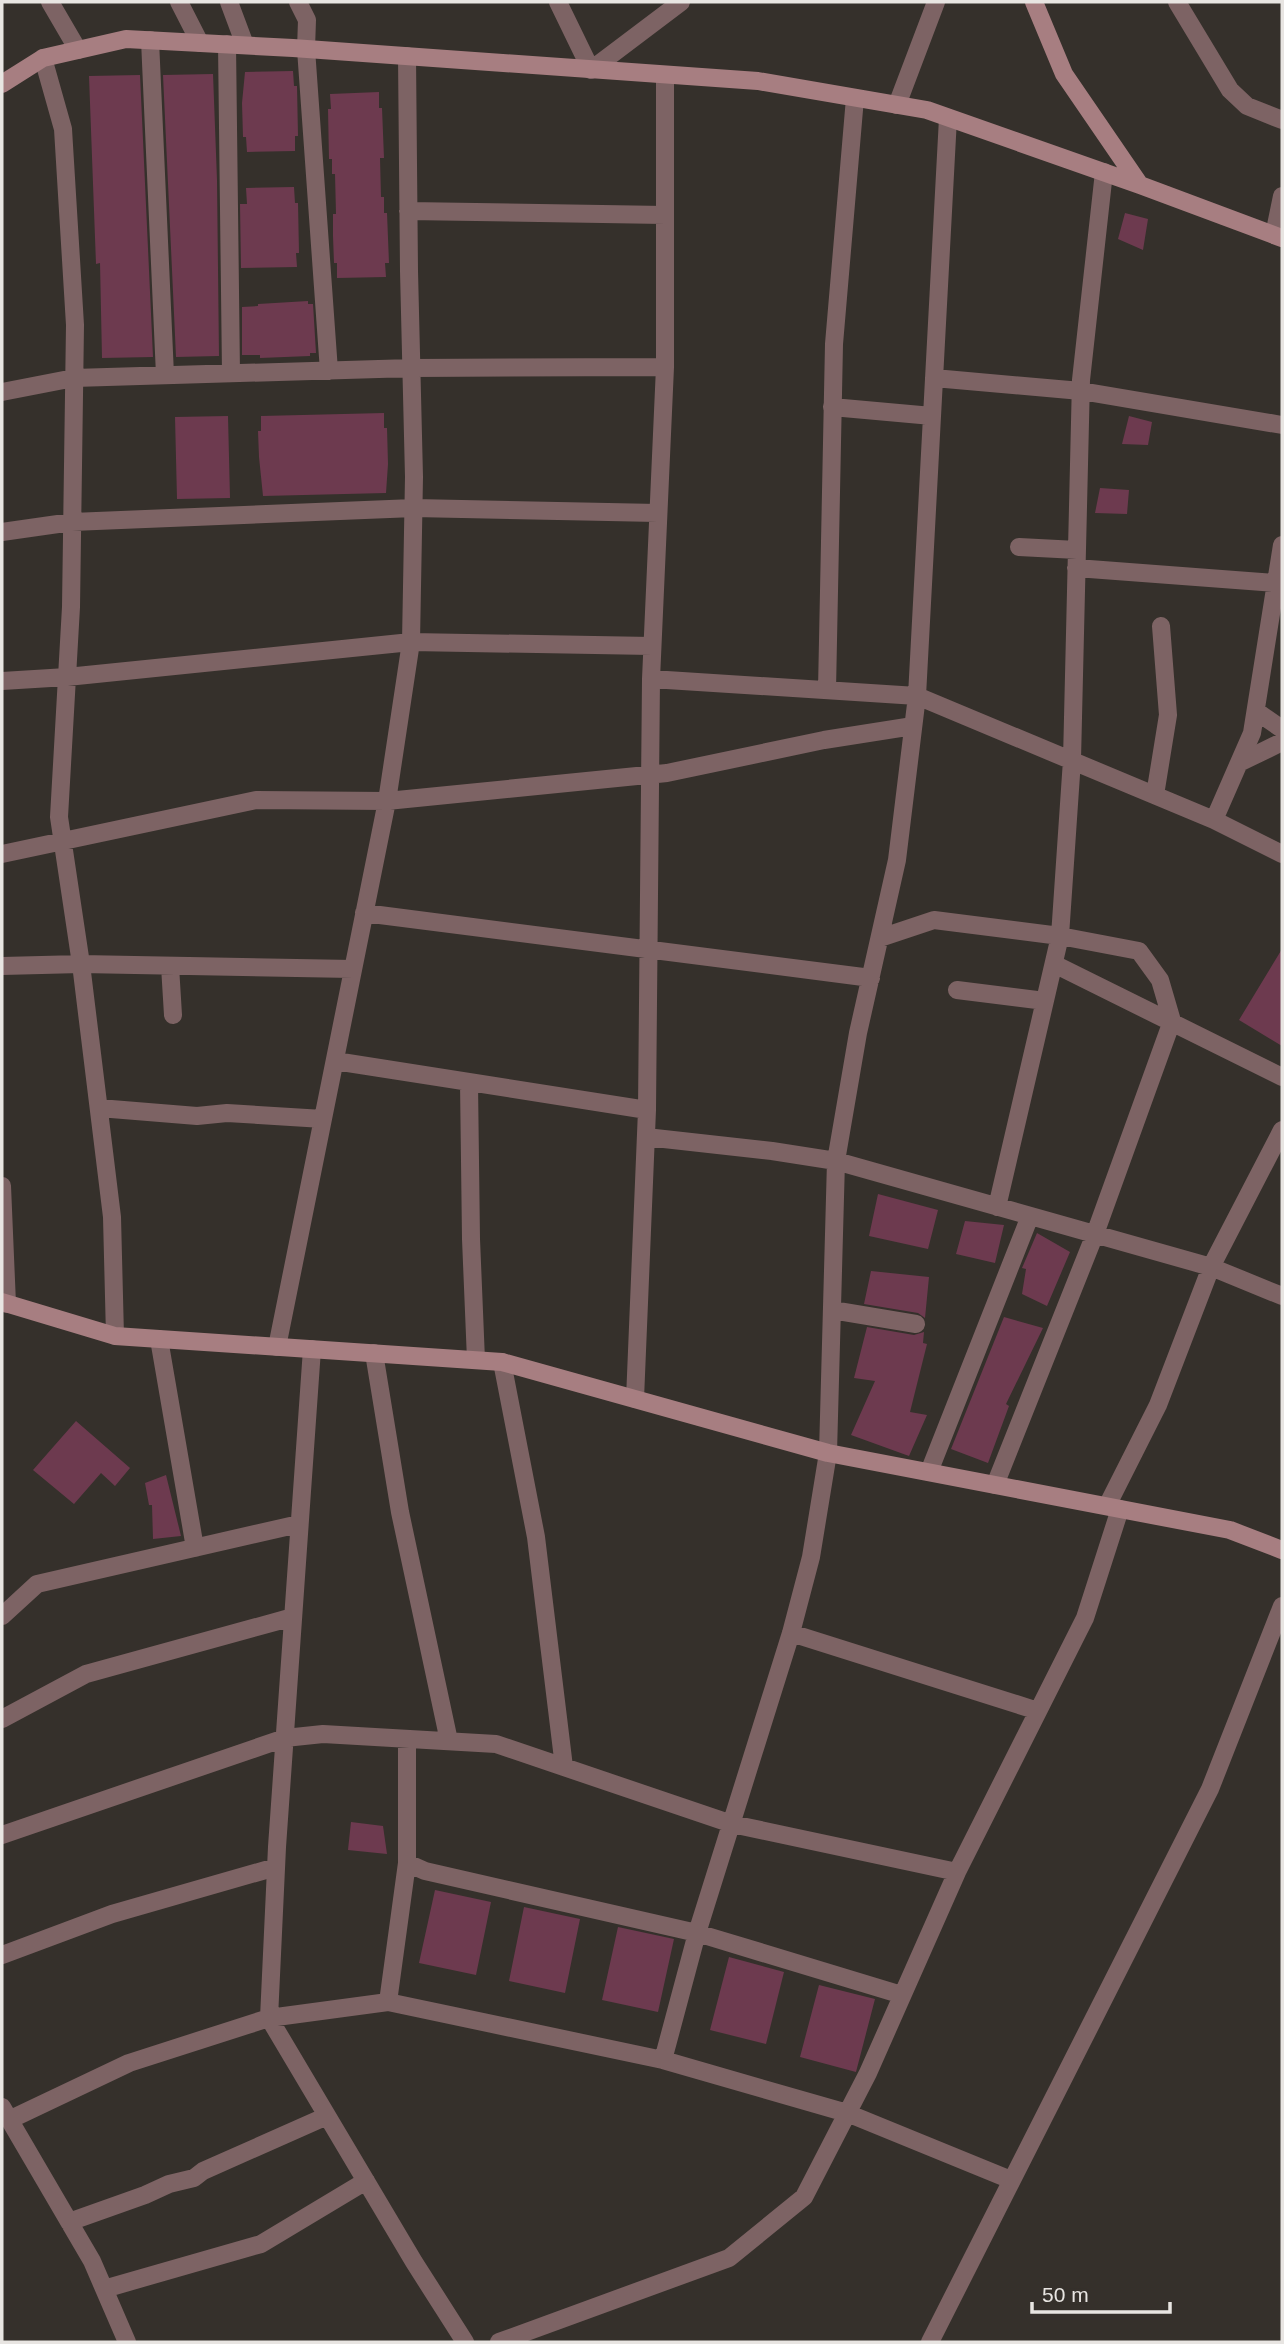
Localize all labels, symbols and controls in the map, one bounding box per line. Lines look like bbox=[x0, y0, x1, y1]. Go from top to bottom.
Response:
scale bar bbox=[1032, 2270, 1170, 2314]
text: 50 m bbox=[1042, 2283, 1089, 2306]

